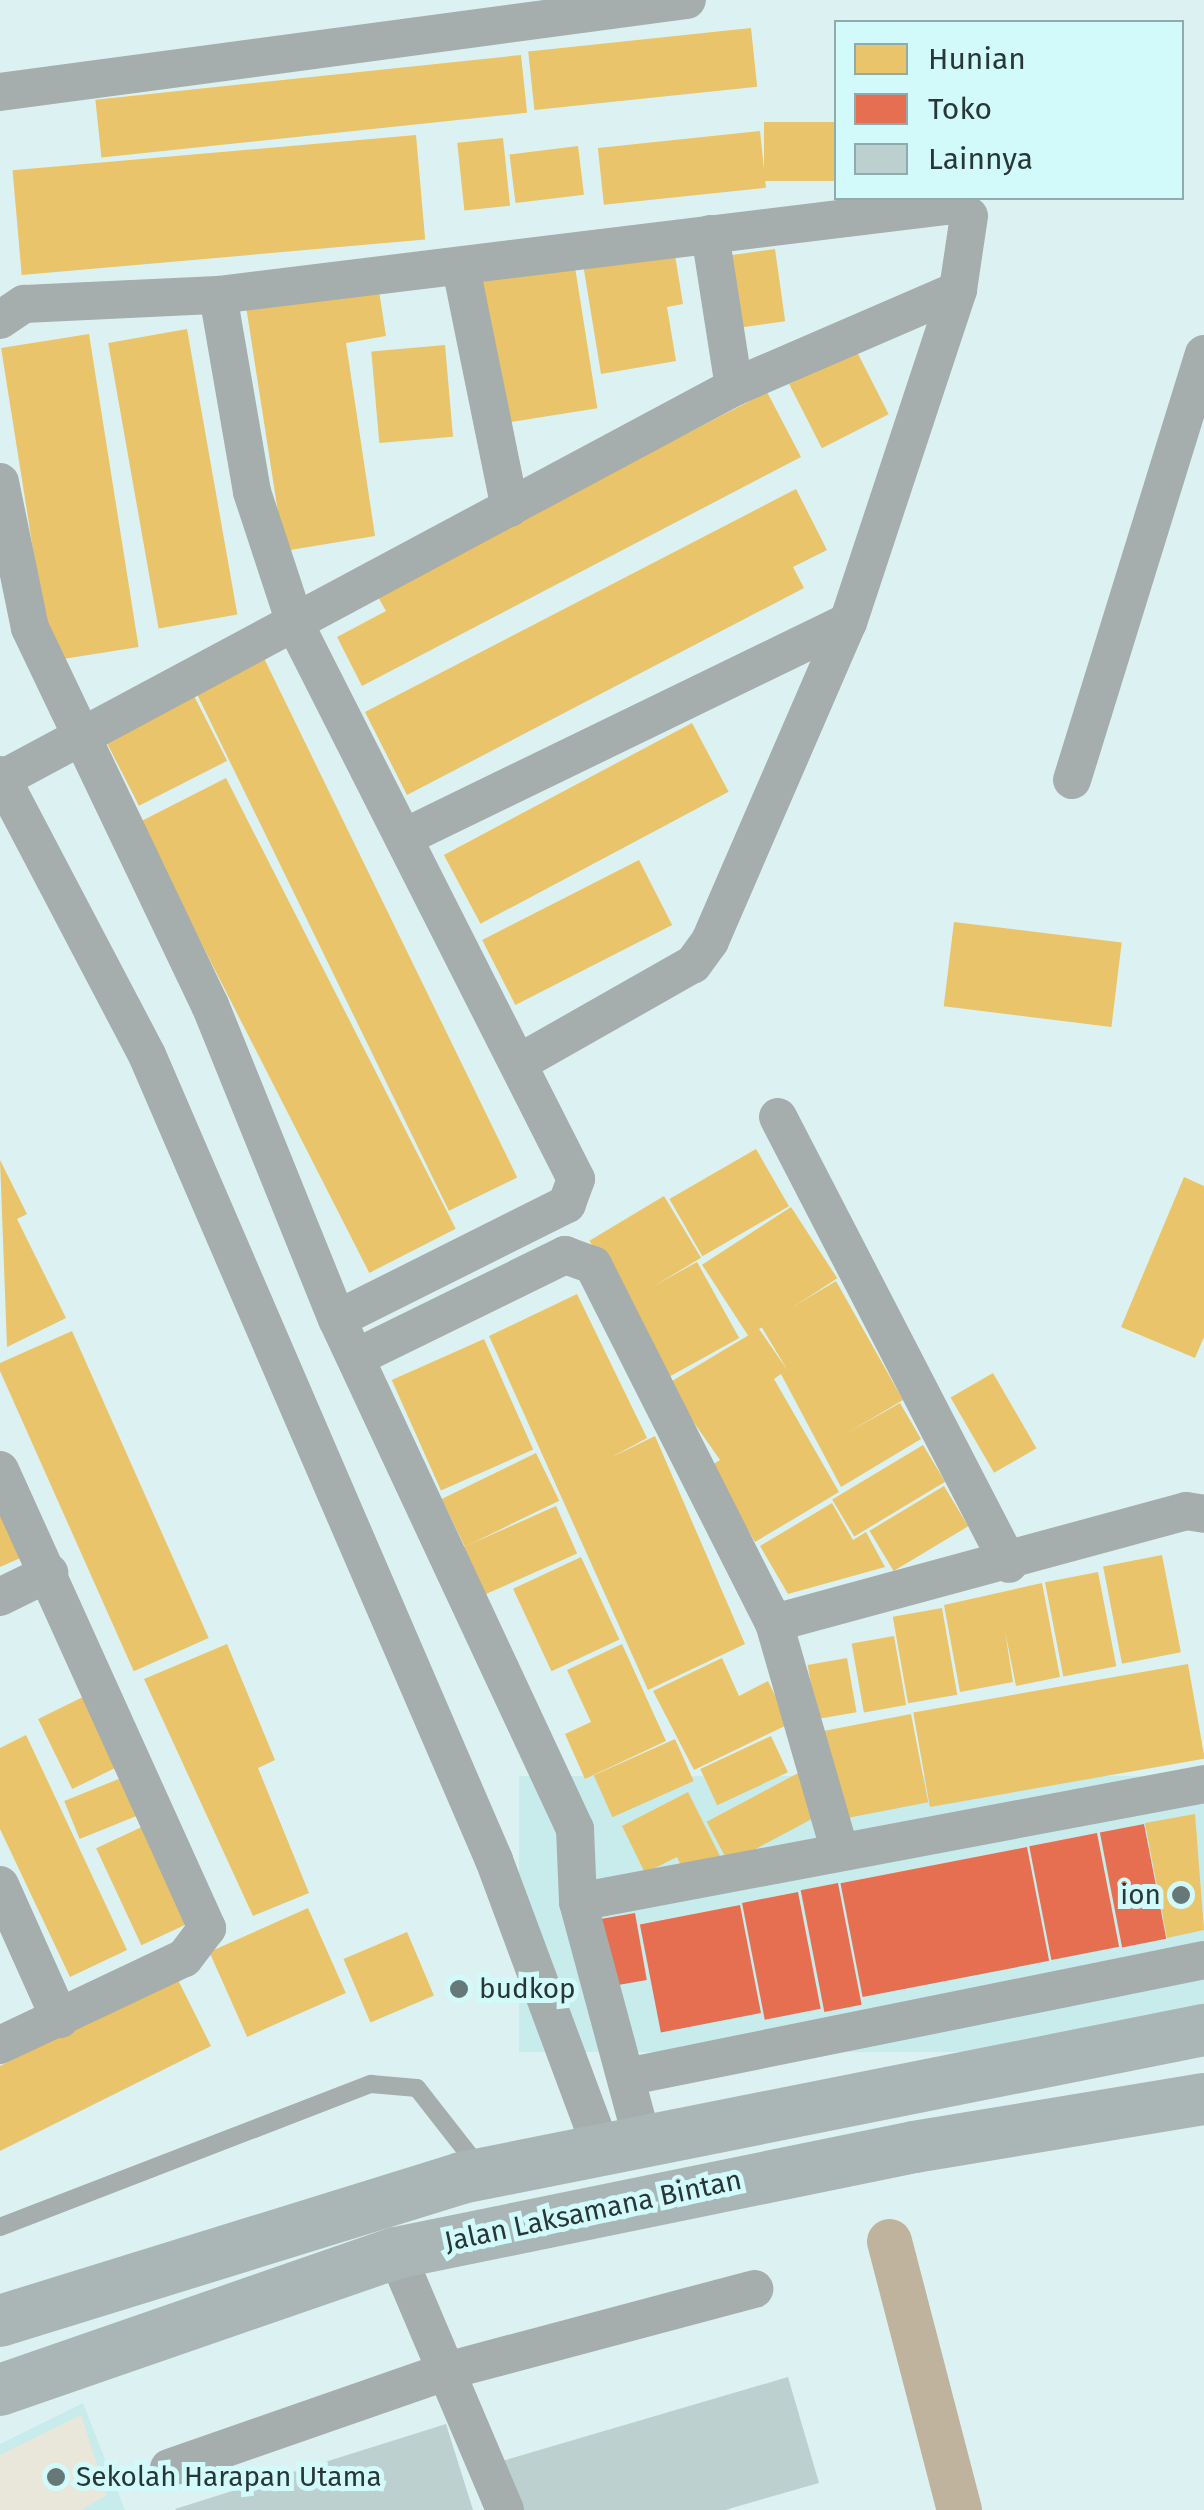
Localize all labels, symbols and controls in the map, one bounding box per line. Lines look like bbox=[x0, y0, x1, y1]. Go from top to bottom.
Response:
legend bbox=[834, 20, 1184, 200]
text: Hunian bbox=[928, 41, 1026, 77]
text: Toko bbox=[928, 91, 992, 127]
text: Lainnya bbox=[928, 141, 1033, 177]
place label: ion bbox=[1120, 1878, 1161, 1912]
marker: ion bbox=[1170, 1884, 1192, 1906]
place label: budkop bbox=[479, 1972, 576, 2006]
marker: budkop bbox=[448, 1978, 470, 2000]
street label: Jalan Laksamana Bintan bbox=[441, 2163, 745, 2259]
place label: Sekolah Harapan Utama bbox=[76, 2460, 382, 2494]
marker: Sekolah Harapan Utama bbox=[45, 2466, 67, 2488]

